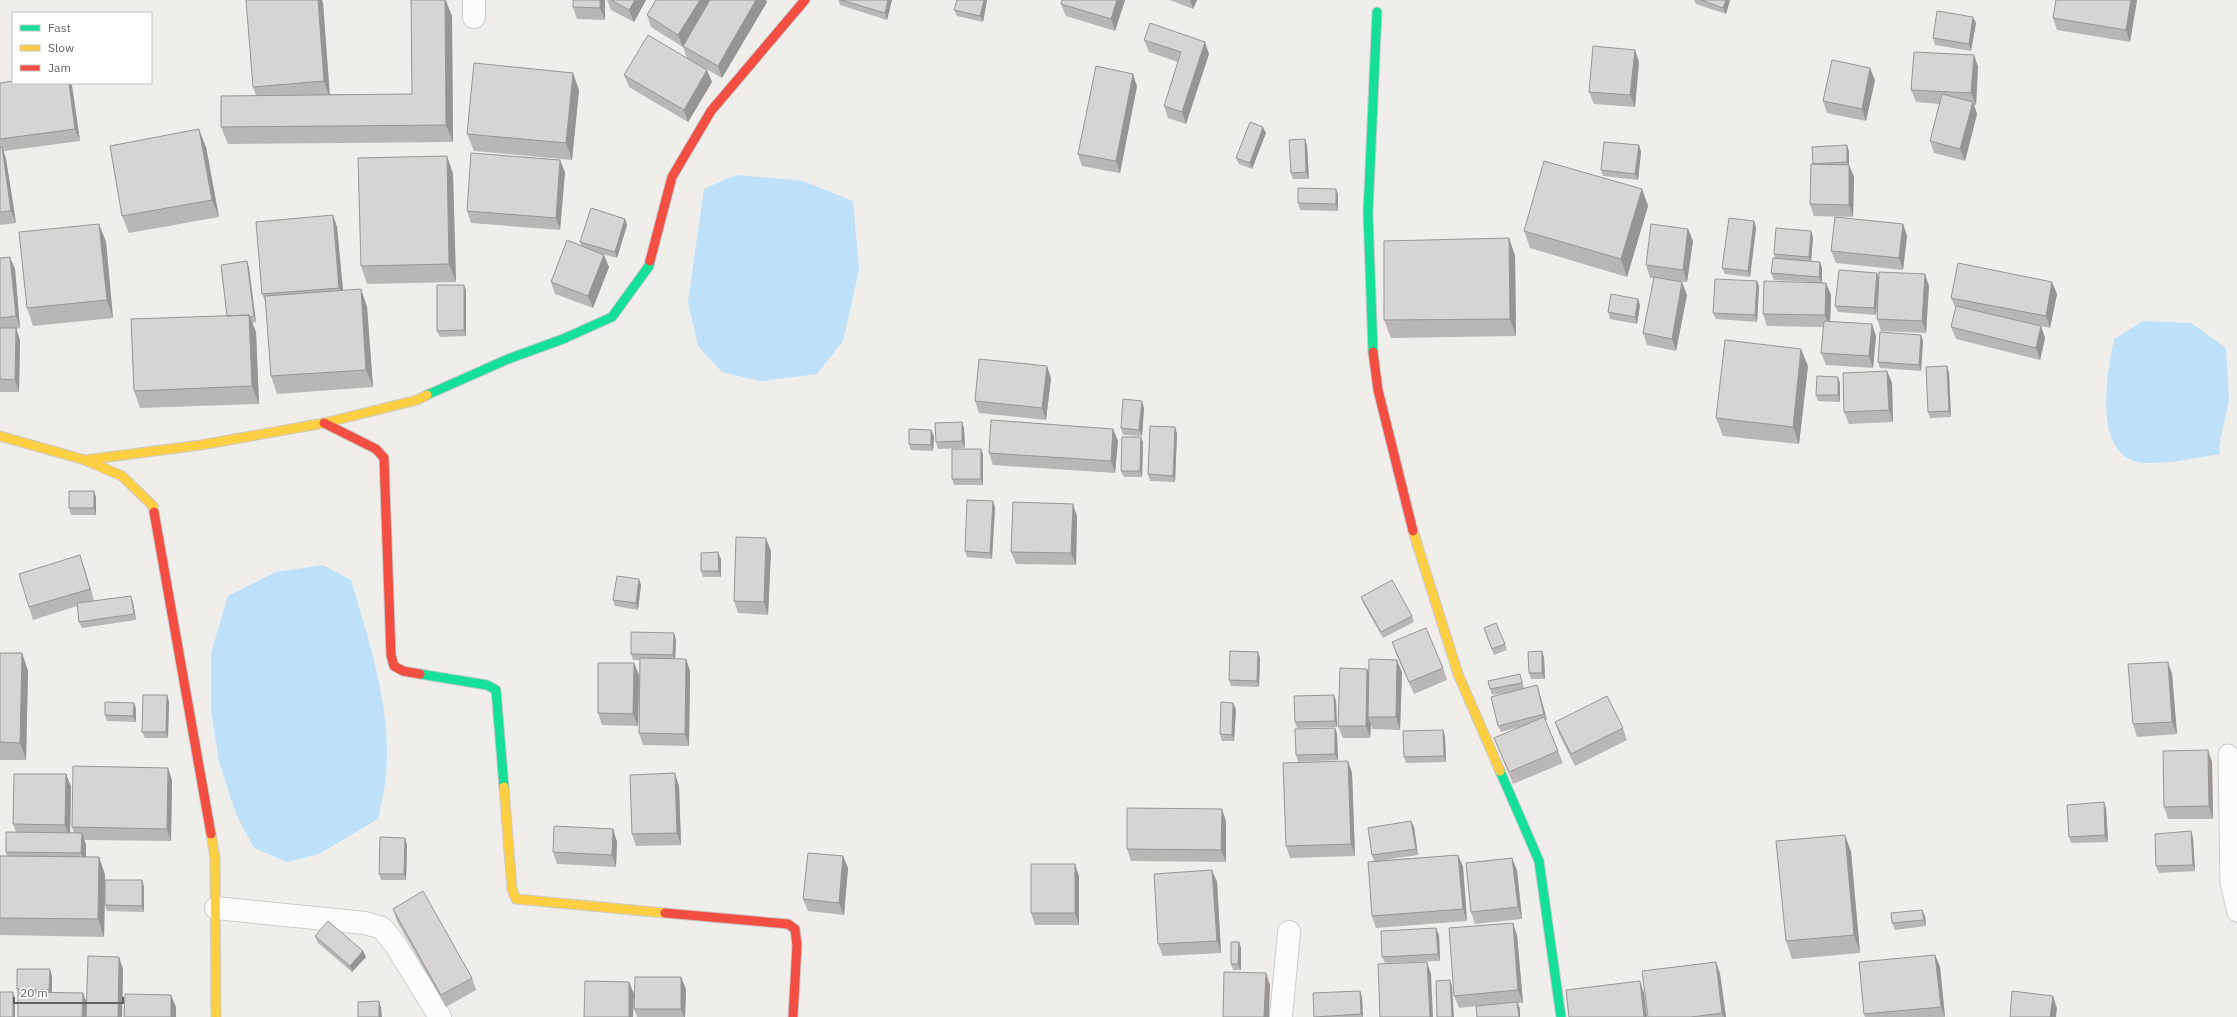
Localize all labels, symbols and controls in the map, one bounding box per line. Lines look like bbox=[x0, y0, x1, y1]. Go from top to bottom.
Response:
legend bbox=[12, 12, 152, 84]
text: Fast bbox=[48, 20, 71, 35]
text: Slow bbox=[48, 40, 74, 55]
text: Jam bbox=[48, 60, 71, 75]
scale bar bbox=[14, 979, 123, 1005]
text: 20 m bbox=[20, 985, 48, 1000]

